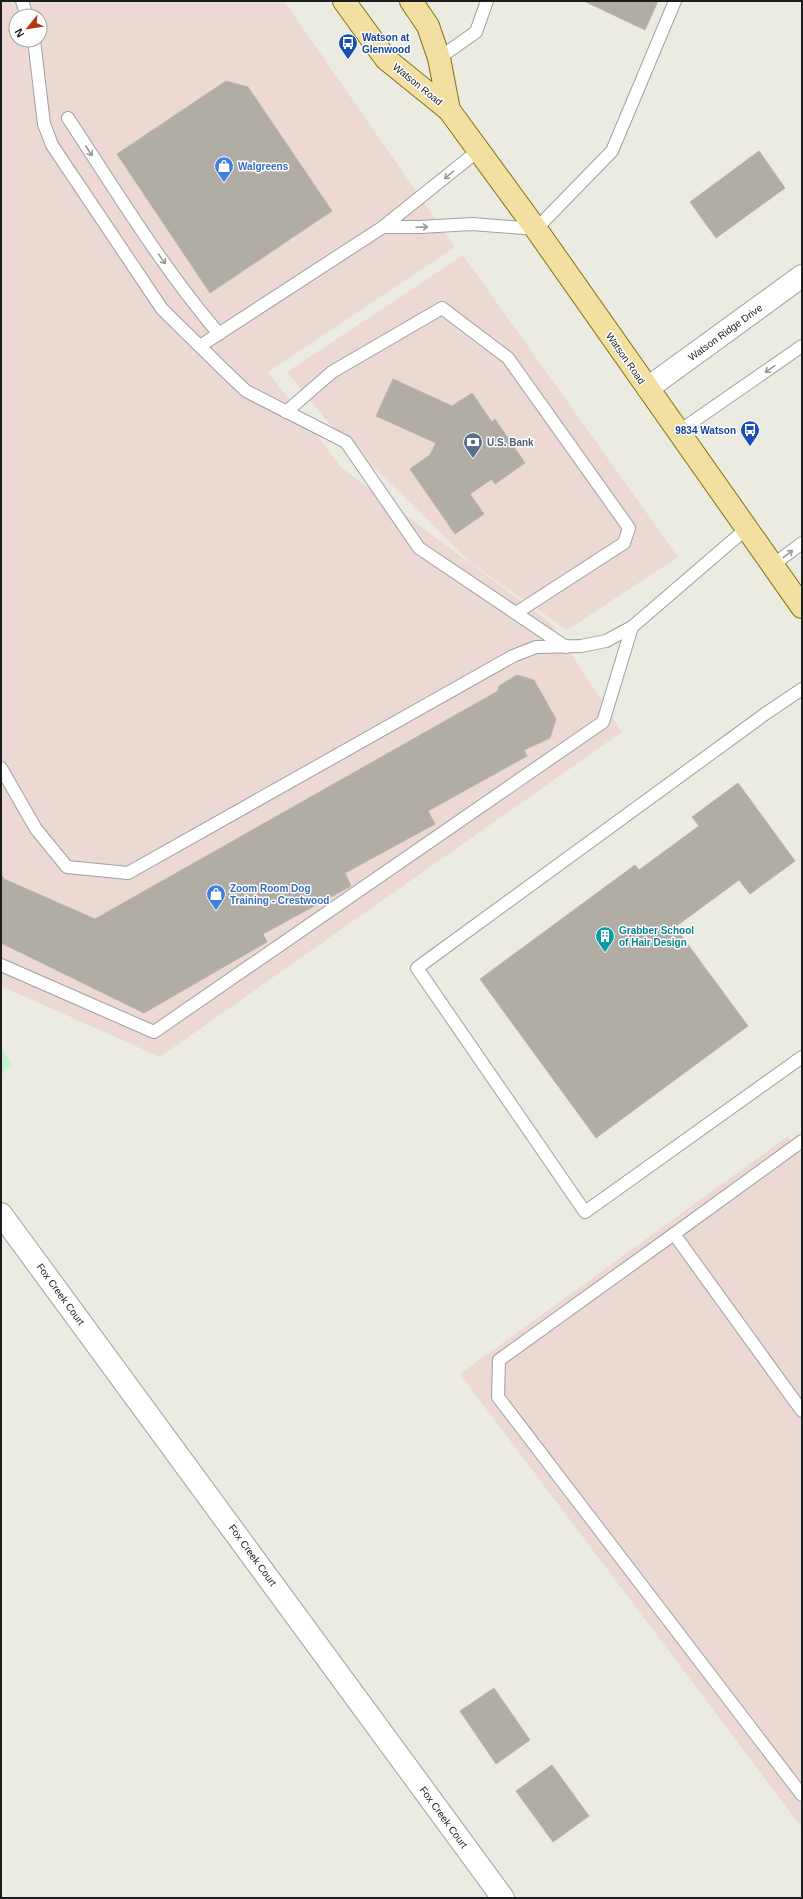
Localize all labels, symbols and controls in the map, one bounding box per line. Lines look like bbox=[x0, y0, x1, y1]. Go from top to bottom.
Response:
north arrow bbox=[8, 8, 48, 48]
text: N bbox=[12, 27, 27, 39]
bus stop icon: Watson at Glenwood bbox=[337, 32, 359, 60]
place label: Watson at Glenwood bbox=[362, 32, 410, 55]
street label: Watson Road bbox=[391, 61, 445, 108]
one-way arrow bbox=[85, 145, 93, 156]
shop icon: Walgreens bbox=[213, 155, 235, 183]
place label: Walgreens bbox=[238, 161, 289, 172]
one-way arrow bbox=[443, 170, 454, 179]
one-way arrow bbox=[415, 223, 428, 231]
one-way arrow bbox=[158, 253, 166, 264]
street label: Watson Ridge Drive bbox=[686, 302, 765, 363]
street label: Watson Road bbox=[604, 330, 647, 386]
one-way arrow bbox=[764, 365, 776, 373]
bus stop icon: 9834 Watson bbox=[739, 419, 761, 447]
place label: 9834 Watson bbox=[675, 425, 736, 436]
bank icon: U.S. Bank bbox=[462, 431, 484, 459]
place label: U.S. Bank bbox=[487, 437, 534, 448]
one-way arrow bbox=[782, 550, 793, 558]
shop icon: Zoom Room Dog Training - Crestwood bbox=[205, 883, 227, 911]
place label: Zoom Room Dog Training - Crestwood bbox=[230, 883, 329, 906]
building icon: Grabber School of Hair Design bbox=[594, 925, 616, 953]
place label: Grabber School of Hair Design bbox=[619, 925, 694, 948]
street label: Fox Creek Court bbox=[35, 1261, 87, 1327]
street label: Fox Creek Court bbox=[227, 1522, 279, 1588]
street label: Fox Creek Court bbox=[418, 1784, 470, 1850]

